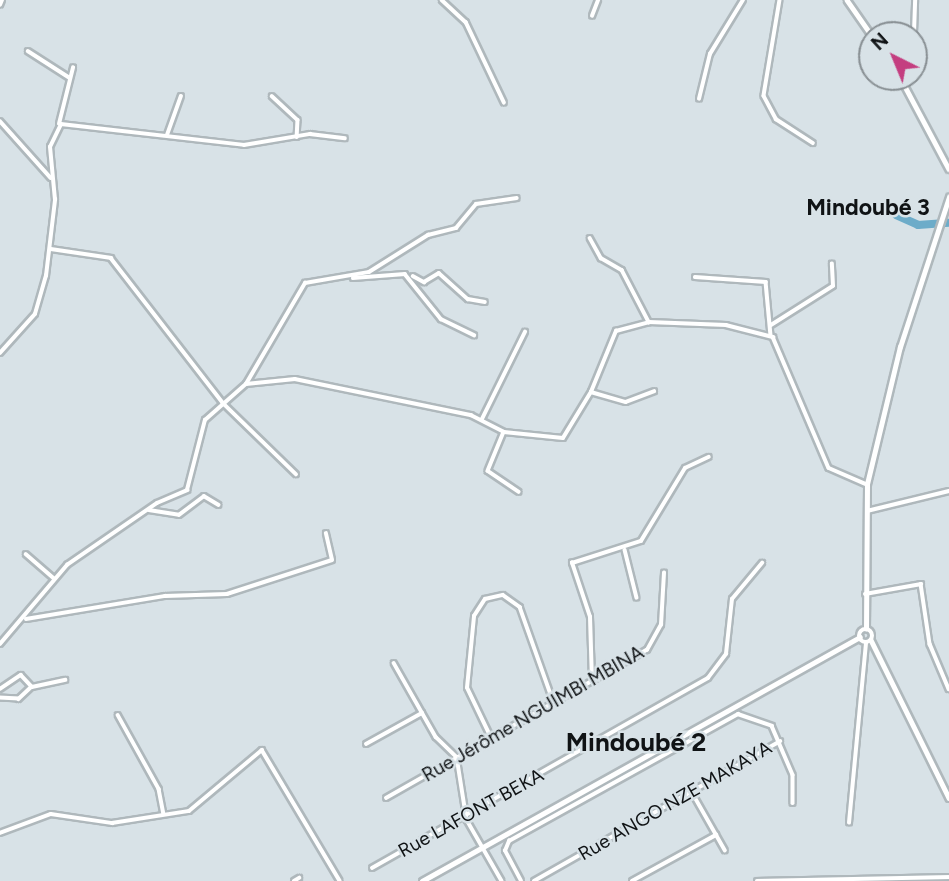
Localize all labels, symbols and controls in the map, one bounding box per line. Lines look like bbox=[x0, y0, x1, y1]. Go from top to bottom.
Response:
north arrow bbox=[858, 21, 928, 91]
text: N bbox=[866, 28, 893, 55]
district label: Mindoubé 3 bbox=[806, 193, 930, 221]
street label: Rue Jérôme NGUIMBI MBINA bbox=[418, 641, 648, 787]
district label: Mindoubé 2 bbox=[566, 727, 706, 759]
street label: Rue ANGO NZE MAKAYA bbox=[574, 736, 776, 866]
street label: Rue LAFONT BEKA bbox=[394, 764, 548, 862]

